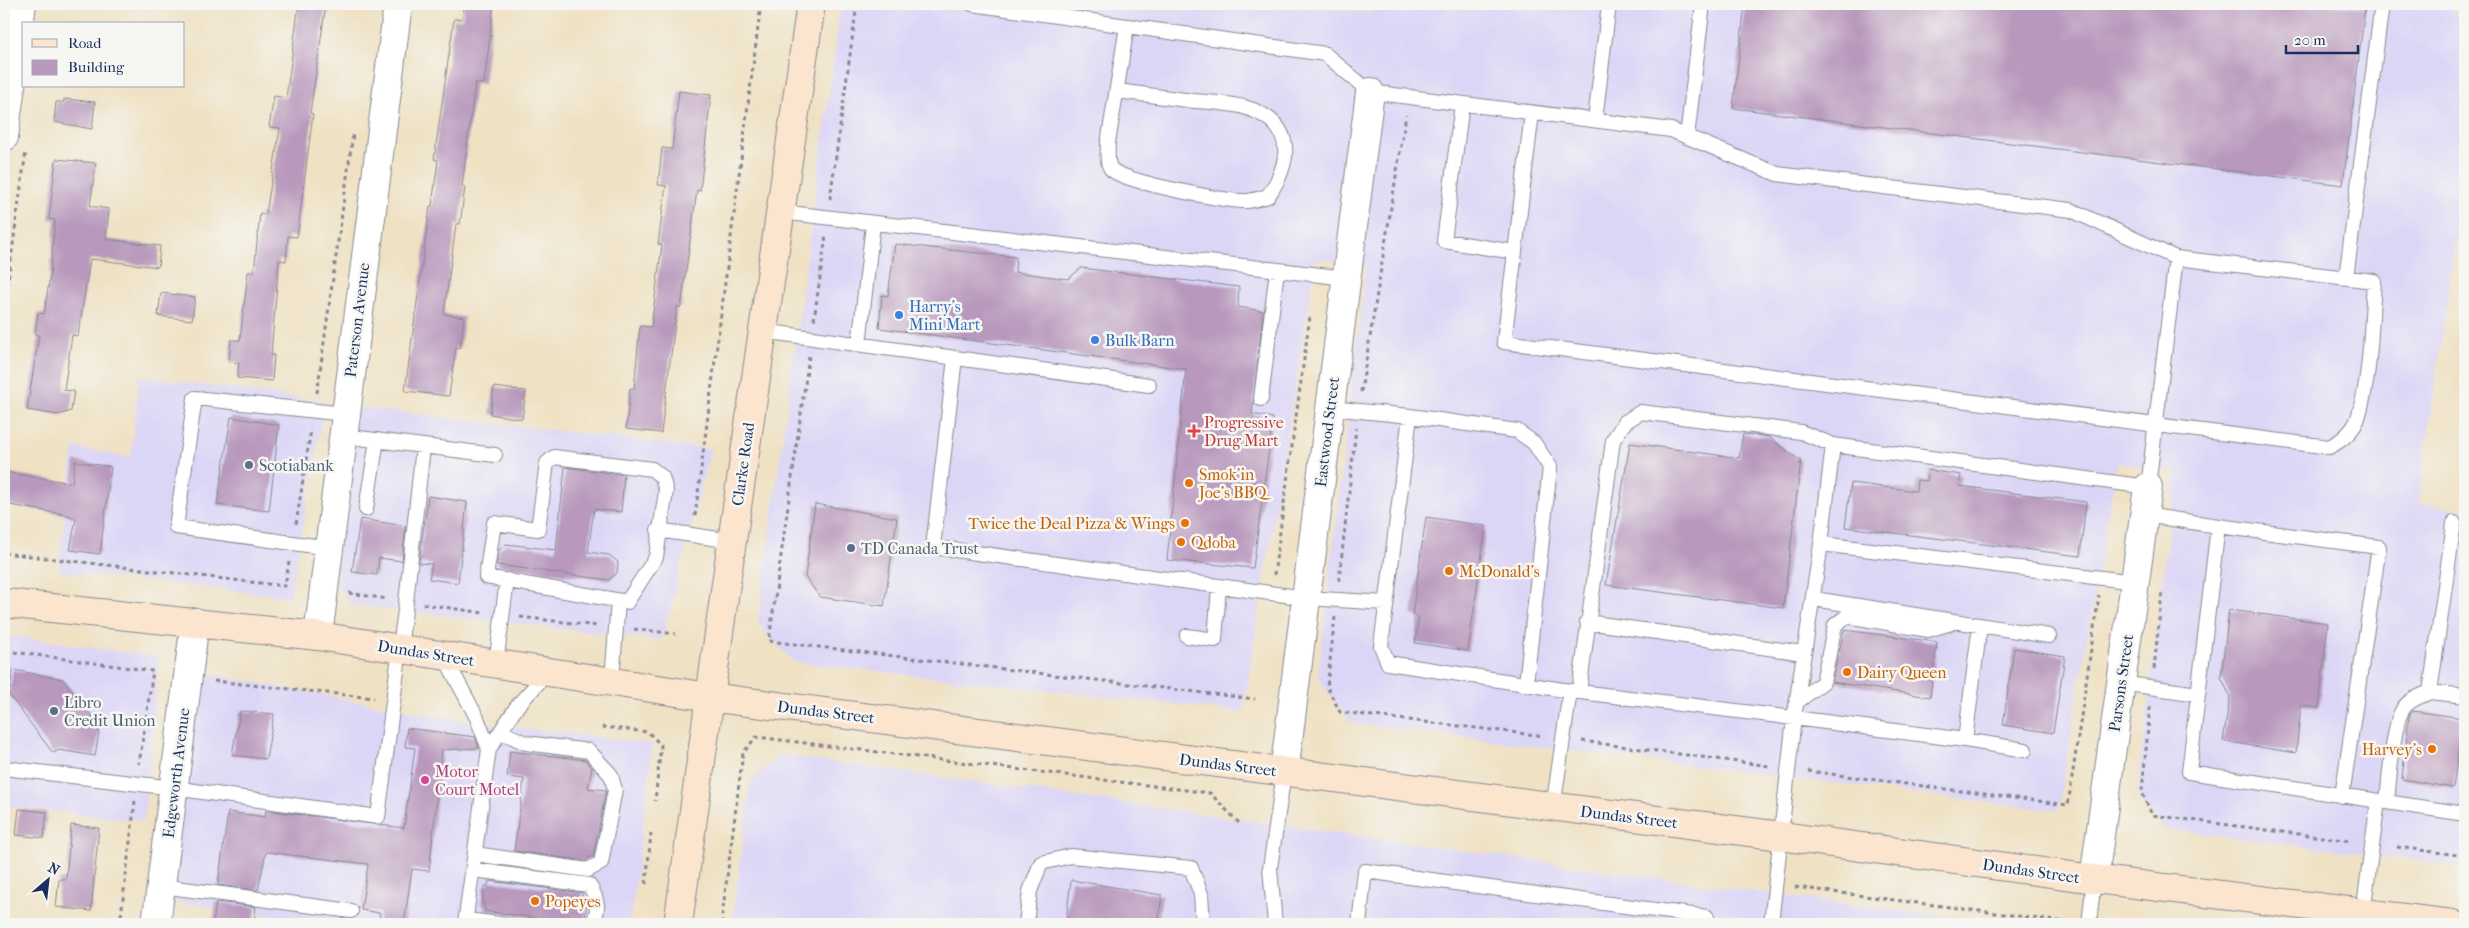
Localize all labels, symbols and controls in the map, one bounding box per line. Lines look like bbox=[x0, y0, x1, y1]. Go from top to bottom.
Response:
legend bbox=[22, 22, 185, 88]
scale bar bbox=[2286, 22, 2359, 54]
text: 20 m bbox=[2294, 31, 2326, 49]
text: Road bbox=[68, 34, 102, 52]
text: Building bbox=[68, 58, 125, 76]
street label: Paterson Avenue bbox=[341, 261, 373, 379]
place label: Harry's Mini Mart bbox=[909, 297, 981, 334]
marker: Harry's Mini Mart bbox=[893, 309, 905, 321]
place label: Bulk Barn bbox=[1105, 331, 1175, 350]
marker: Bulk Barn bbox=[1089, 334, 1101, 346]
street label: Eastwood Street bbox=[1311, 375, 1343, 488]
place label: Progressive Drug Mart bbox=[1204, 413, 1284, 450]
street label: Clarke Road bbox=[728, 421, 758, 507]
marker: Progressive Drug Mart bbox=[1188, 425, 1200, 437]
place label: Scotiabank bbox=[259, 456, 334, 475]
marker: Scotiabank bbox=[243, 459, 255, 471]
place label: Smok'in Joe's BBQ bbox=[1197, 465, 1272, 502]
marker: Smok'in Joe's BBQ bbox=[1183, 477, 1195, 489]
place label: Twice the Deal Pizza & Wings bbox=[968, 514, 1175, 533]
marker: Twice the Deal Pizza & Wings bbox=[1179, 517, 1191, 529]
place label: Qdoba bbox=[1191, 533, 1236, 552]
marker: Qdoba bbox=[1175, 536, 1187, 548]
place label: TD Canada Trust bbox=[861, 539, 979, 558]
marker: TD Canada Trust bbox=[845, 542, 857, 554]
place label: McDonald's bbox=[1459, 562, 1540, 581]
marker: McDonald's bbox=[1443, 565, 1455, 577]
street label: Parsons Street bbox=[2105, 633, 2137, 733]
street label: Dundas Street bbox=[376, 636, 476, 670]
place label: Dairy Queen bbox=[1857, 663, 1947, 682]
marker: Dairy Queen bbox=[1841, 666, 1853, 678]
place label: Libro Credit Union bbox=[64, 693, 156, 730]
street label: Dundas Street bbox=[776, 697, 876, 727]
marker: Libro Credit Union bbox=[48, 705, 60, 717]
street label: Edgeworth Avenue bbox=[159, 707, 193, 839]
place label: Harvey's bbox=[2362, 740, 2422, 759]
marker: Harvey's bbox=[2426, 743, 2438, 755]
street label: Dundas Street bbox=[1178, 750, 1278, 780]
place label: Motor Court Motel bbox=[435, 762, 520, 799]
marker: Motor Court Motel bbox=[419, 774, 431, 786]
street label: Dundas Street bbox=[1579, 802, 1679, 832]
street label: Dundas Street bbox=[1981, 855, 2081, 887]
north arrow bbox=[22, 856, 72, 906]
text: N bbox=[45, 859, 63, 879]
place label: Popeyes bbox=[545, 892, 601, 911]
marker: Popeyes bbox=[529, 895, 541, 907]

